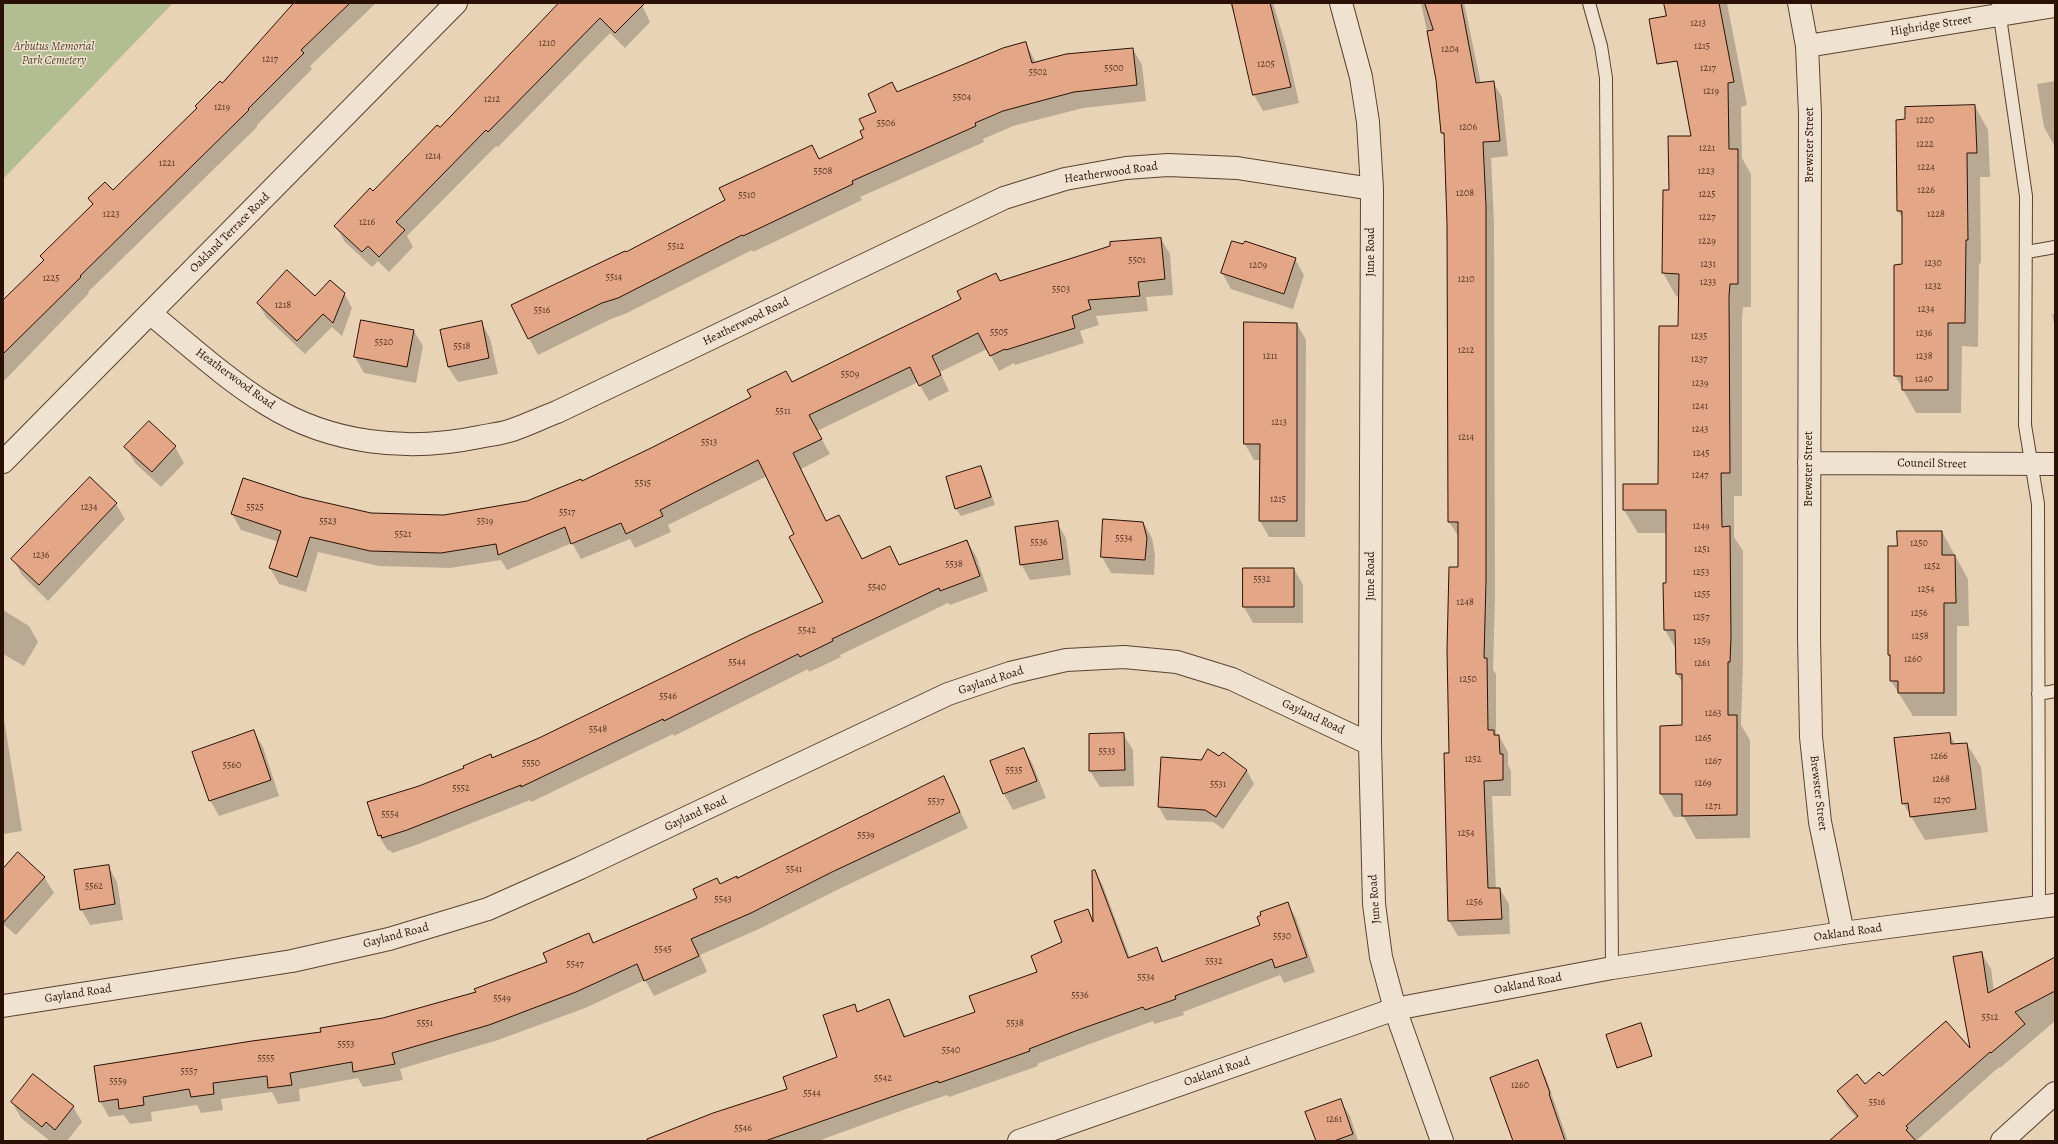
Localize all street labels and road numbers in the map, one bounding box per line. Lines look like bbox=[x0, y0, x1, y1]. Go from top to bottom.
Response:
street label: Highridge Street bbox=[1889, 12, 1973, 40]
street label: Brewster Street bbox=[1803, 107, 1817, 183]
street label: Heatherwood Road bbox=[1063, 159, 1159, 187]
street label: Oakland Terrace Road bbox=[187, 190, 273, 276]
street label: June Road bbox=[1364, 227, 1378, 277]
street label: Heatherwood Road bbox=[700, 295, 792, 349]
street label: Heatherwood Road bbox=[193, 345, 277, 413]
street label: Brewster Street bbox=[1802, 431, 1816, 507]
street label: Council Street bbox=[1897, 456, 1967, 472]
street label: June Road bbox=[1364, 551, 1378, 601]
street label: Gayland Road bbox=[957, 664, 1025, 698]
street label: Gayland Road bbox=[1279, 696, 1347, 738]
street label: Brewster Street bbox=[1806, 754, 1830, 832]
street label: Gayland Road bbox=[662, 793, 730, 835]
street label: June Road bbox=[1366, 874, 1384, 924]
street label: Gayland Road bbox=[362, 920, 430, 952]
street label: Oakland Road bbox=[1813, 921, 1883, 945]
street label: Oakland Road bbox=[1493, 970, 1563, 998]
street label: Gayland Road bbox=[44, 982, 112, 1006]
street label: Oakland Road bbox=[1182, 1054, 1252, 1090]

